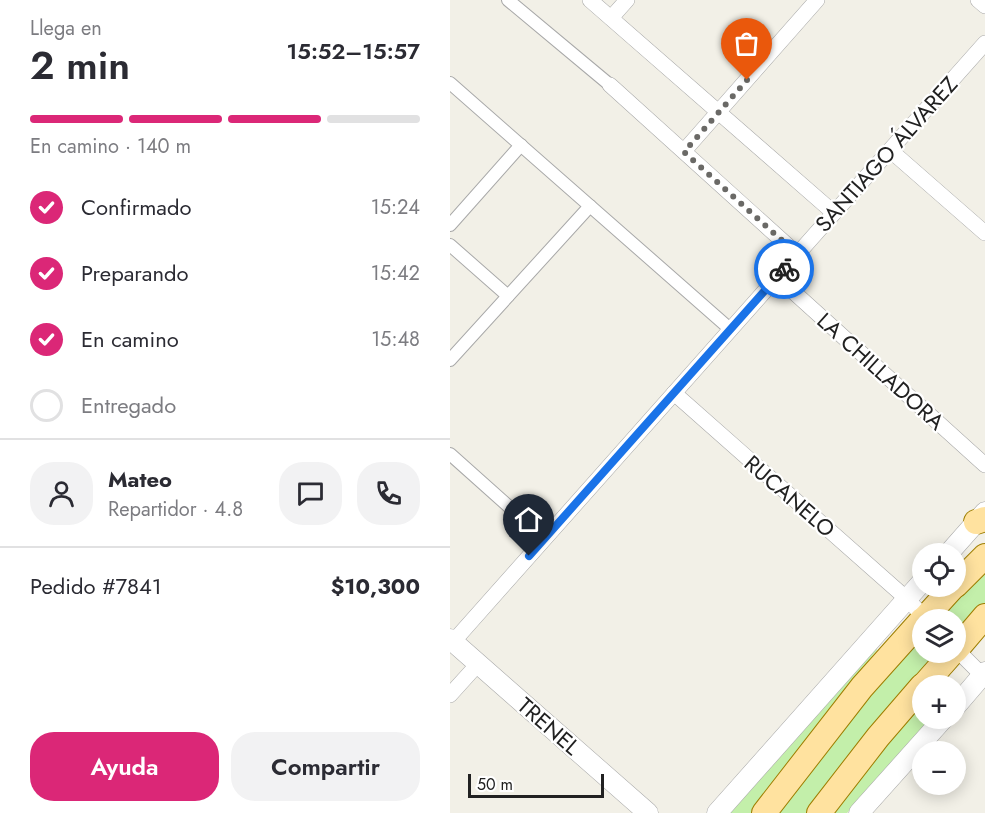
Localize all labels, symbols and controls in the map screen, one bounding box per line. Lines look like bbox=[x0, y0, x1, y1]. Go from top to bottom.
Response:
text: Llega en bbox=[30, 14, 102, 43]
pin bbox=[721, 18, 772, 80]
icon: bag bbox=[730, 27, 763, 60]
text: 15:52–15:57 bbox=[286, 35, 420, 67]
text: 2 min bbox=[30, 37, 130, 94]
street label: SANTIAGO ÁLVAREZ bbox=[807, 69, 965, 239]
text: En camino · 140 m bbox=[30, 132, 191, 161]
icon: check bbox=[30, 191, 63, 224]
text: Confirmado bbox=[81, 191, 191, 223]
text: 15:24 bbox=[371, 193, 420, 222]
courier bbox=[754, 239, 814, 299]
icon: bike bbox=[768, 253, 801, 286]
icon: check bbox=[30, 257, 63, 290]
text: Preparando bbox=[81, 257, 189, 289]
text: 15:42 bbox=[371, 259, 420, 288]
street label: LA CHILLADORA bbox=[810, 305, 952, 437]
icon: check bbox=[30, 323, 63, 356]
text: En camino bbox=[81, 323, 179, 355]
text: 15:48 bbox=[371, 325, 420, 354]
text: Entregado bbox=[81, 389, 176, 421]
street label: RUCANELO bbox=[738, 447, 842, 545]
button: person bbox=[30, 462, 93, 525]
button: chat bbox=[279, 462, 342, 525]
button: phone bbox=[357, 462, 420, 525]
text: Mateo bbox=[108, 463, 172, 495]
pin bbox=[503, 494, 554, 556]
text: Repartidor · 4.8 bbox=[108, 495, 243, 524]
icon: home bbox=[512, 503, 545, 536]
map controls bbox=[912, 543, 966, 795]
button: locate bbox=[912, 543, 966, 597]
text: Pedido #7841 bbox=[30, 570, 162, 602]
text: $10,300 bbox=[331, 570, 420, 602]
button: layers bbox=[912, 609, 966, 663]
button: + bbox=[912, 675, 966, 729]
street label: TRENEL bbox=[511, 690, 587, 762]
button: Ayuda bbox=[30, 732, 219, 801]
button: Compartir bbox=[231, 732, 420, 801]
button: − bbox=[912, 741, 966, 795]
scale bar bbox=[468, 771, 604, 798]
text: 50 m bbox=[477, 773, 513, 796]

